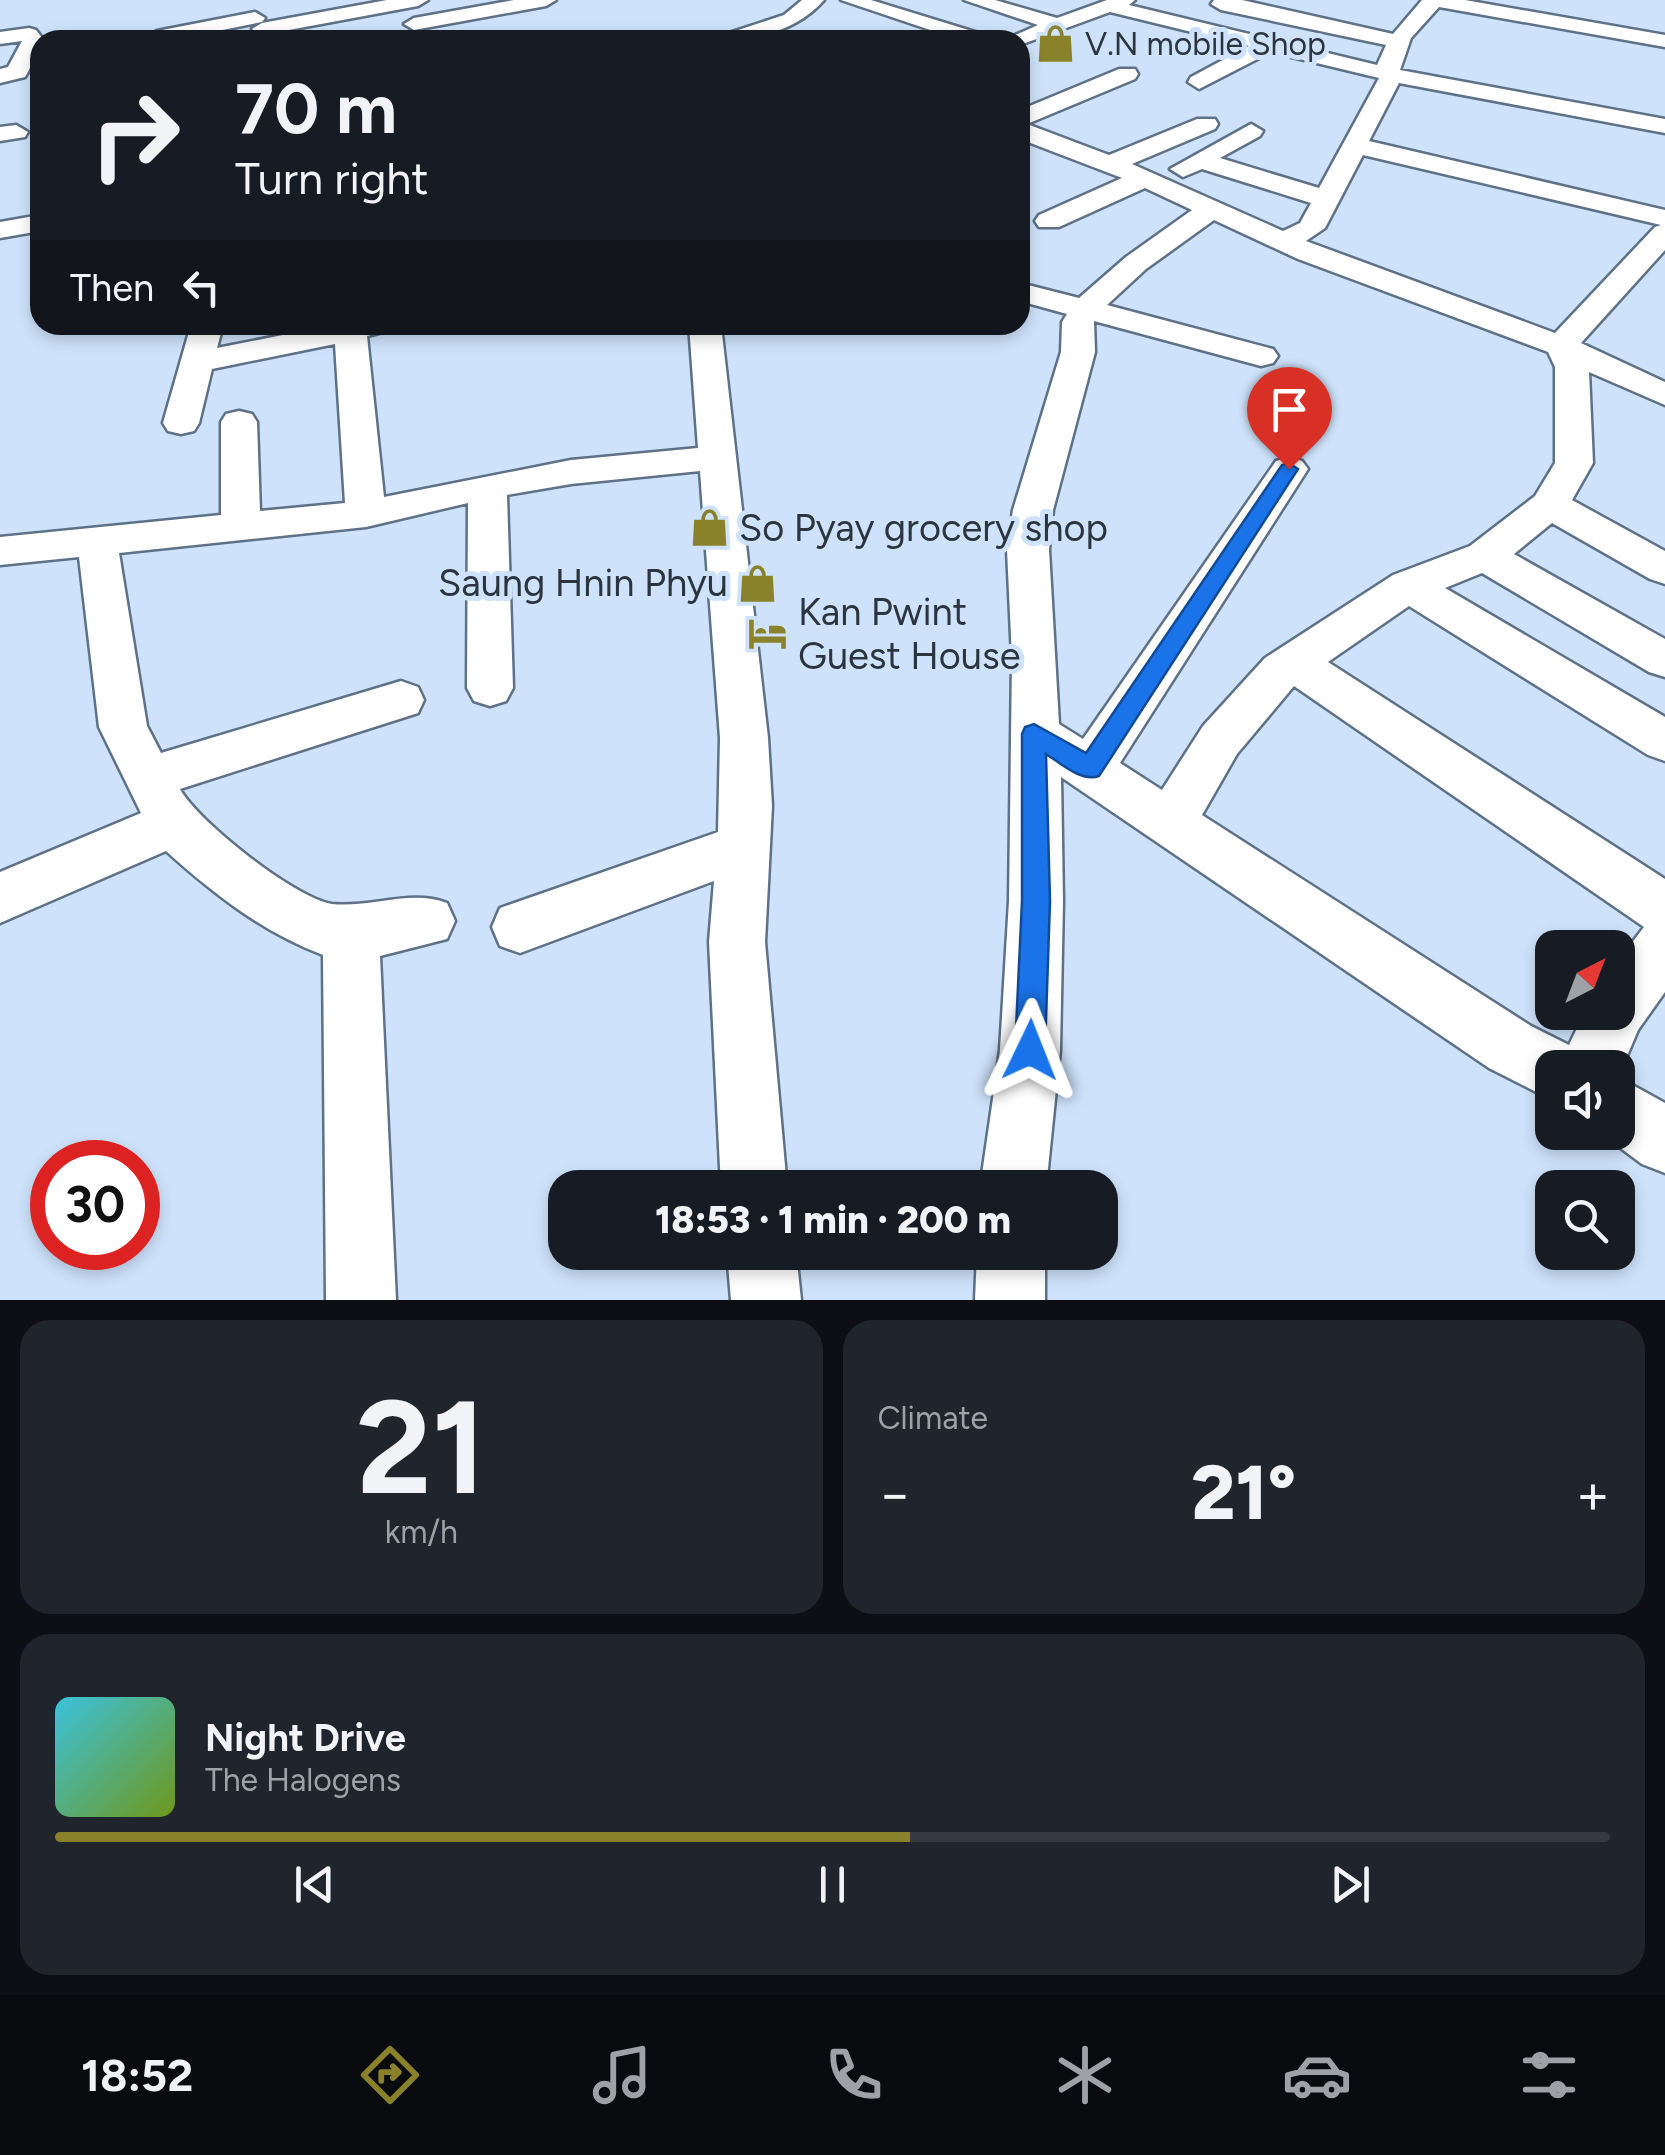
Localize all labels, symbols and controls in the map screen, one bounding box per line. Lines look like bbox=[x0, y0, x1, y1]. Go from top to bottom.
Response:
shop icon: V.N mobile Shop bbox=[1034, 23, 1076, 65]
place label: V.N mobile Shop bbox=[1085, 25, 1326, 63]
text: 70 m bbox=[235, 66, 397, 151]
icon: right bbox=[70, 70, 200, 200]
text: Turn right bbox=[235, 151, 428, 205]
icon: left bbox=[174, 260, 229, 315]
text: Then bbox=[70, 265, 154, 311]
pin bbox=[1247, 367, 1332, 470]
icon: arrive bbox=[1262, 382, 1317, 437]
place label: So Pyay grocery shop bbox=[739, 505, 1108, 551]
shop icon: So Pyay grocery shop bbox=[688, 507, 730, 549]
place label: Saung Hnin Phyu bbox=[438, 560, 728, 606]
shop icon: Saung Hnin Phyu bbox=[737, 562, 779, 604]
place label: Kan Pwint Guest House bbox=[798, 589, 1021, 679]
hotel icon: Kan Pwint Guest House bbox=[747, 613, 789, 655]
north arrow bbox=[1535, 930, 1635, 1030]
map controls bbox=[1535, 930, 1635, 1270]
position arrow bbox=[978, 998, 1082, 1102]
button: sound bbox=[1535, 1050, 1635, 1150]
speed limit sign: 30 bbox=[30, 1140, 160, 1270]
button: search bbox=[1535, 1170, 1635, 1270]
text: 18:53 · 1 min · 200 m bbox=[655, 1197, 1011, 1243]
text: 21 bbox=[356, 1370, 486, 1526]
text: Climate bbox=[878, 1399, 988, 1437]
text: 21° bbox=[1191, 1448, 1296, 1538]
text: − bbox=[878, 1461, 912, 1527]
text: + bbox=[1576, 1461, 1610, 1527]
text: km/h bbox=[385, 1513, 458, 1551]
text: Night Drive bbox=[205, 1715, 406, 1761]
text: The Halogens bbox=[205, 1761, 401, 1799]
icon: previous bbox=[287, 1857, 342, 1912]
icon: pause bbox=[805, 1857, 860, 1912]
icon: next bbox=[1323, 1857, 1378, 1912]
icon: directions bbox=[355, 2040, 425, 2110]
icon: music bbox=[587, 2040, 657, 2110]
icon: phone bbox=[819, 2040, 889, 2110]
icon: climate bbox=[1050, 2040, 1120, 2110]
icon: car bbox=[1282, 2040, 1352, 2110]
icon: filters bbox=[1514, 2040, 1584, 2110]
text: 18:52 bbox=[81, 2048, 193, 2102]

